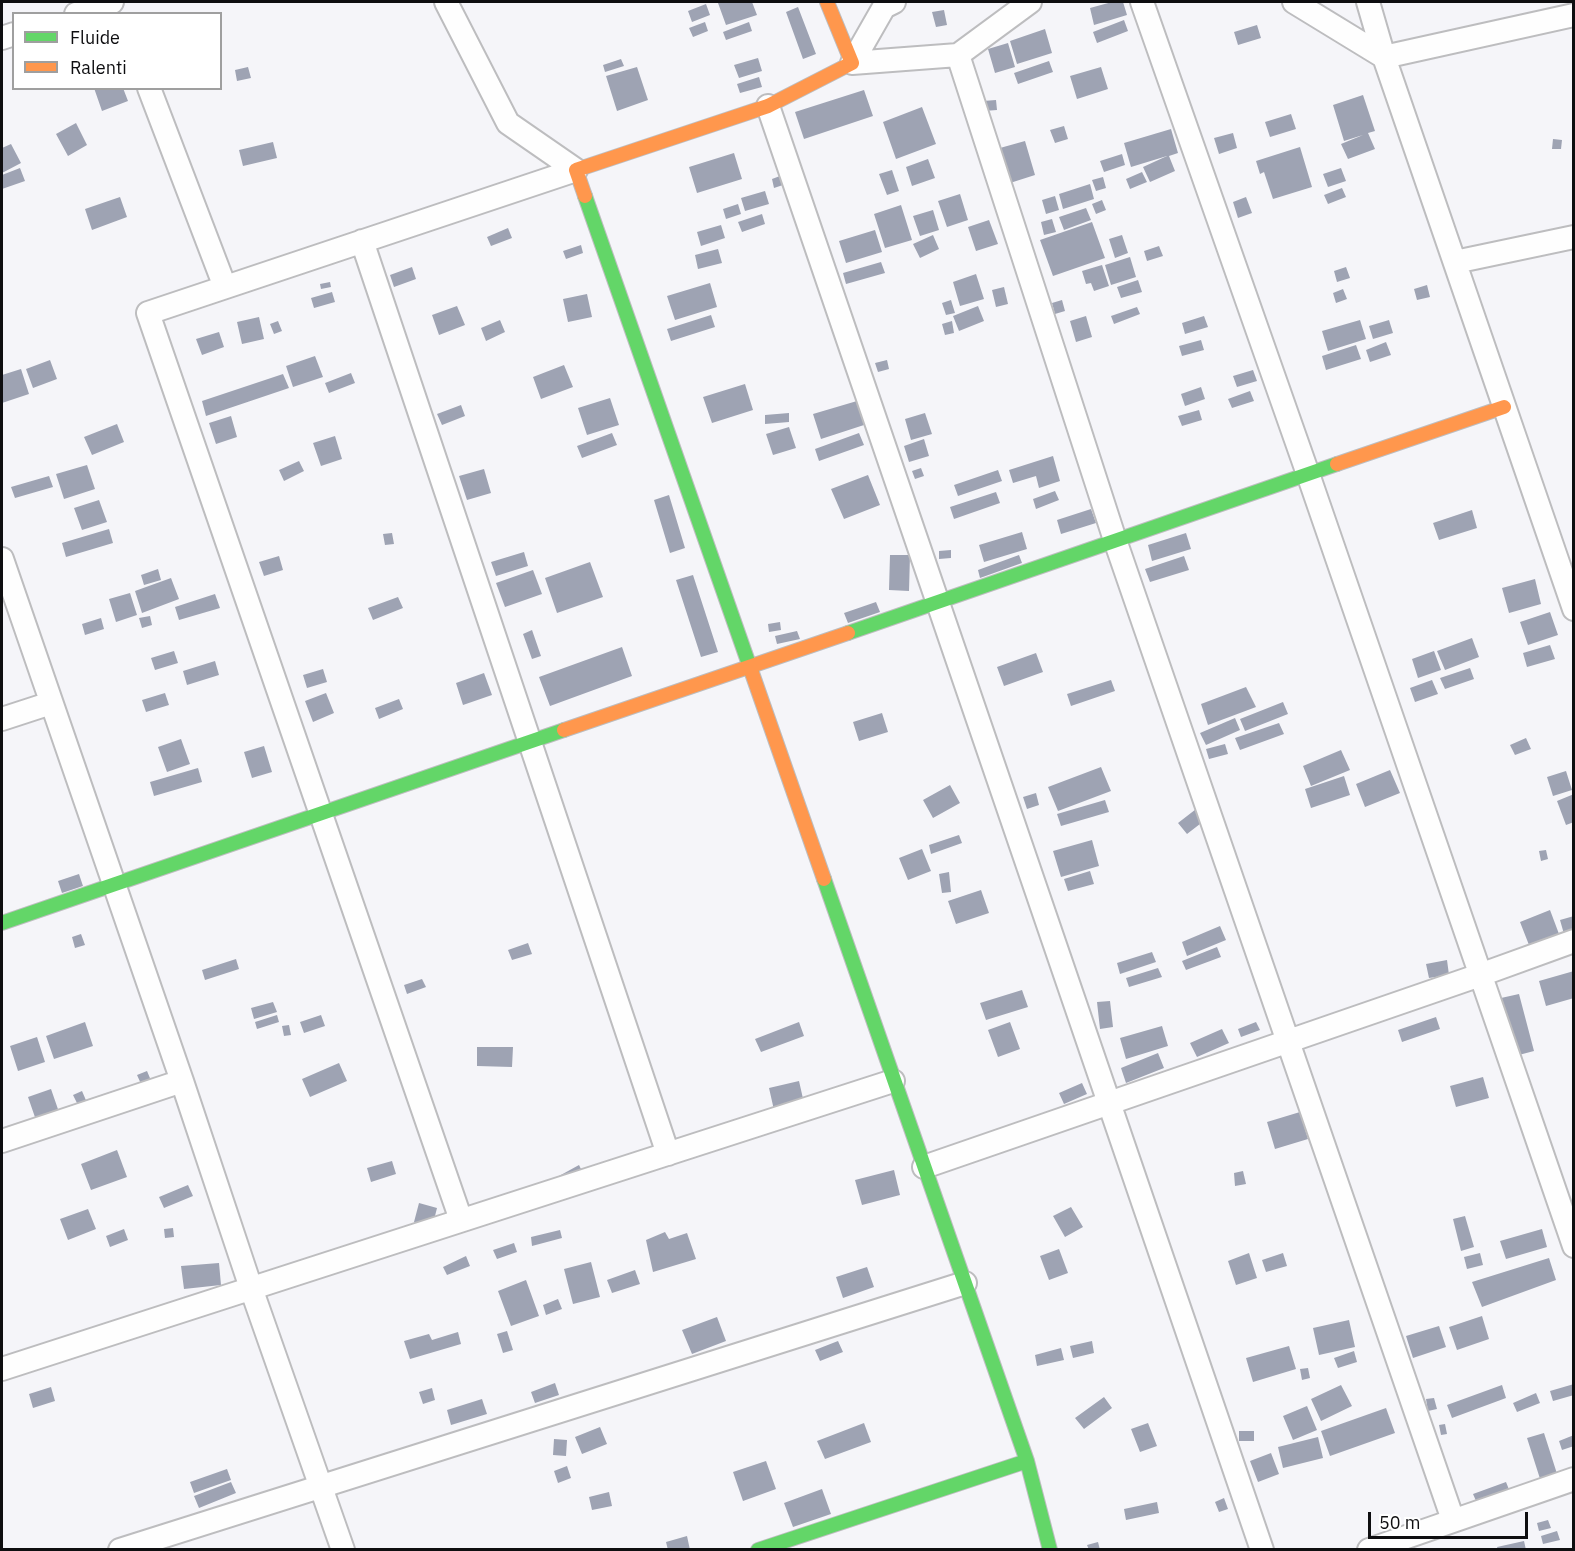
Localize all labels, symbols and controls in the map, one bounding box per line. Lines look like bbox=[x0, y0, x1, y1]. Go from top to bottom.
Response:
legend bbox=[12, 12, 222, 90]
text: Fluide bbox=[70, 26, 120, 49]
text: Ralenti bbox=[70, 56, 127, 79]
scale bar bbox=[1371, 1500, 1532, 1538]
text: 50 m bbox=[1379, 1511, 1421, 1534]

